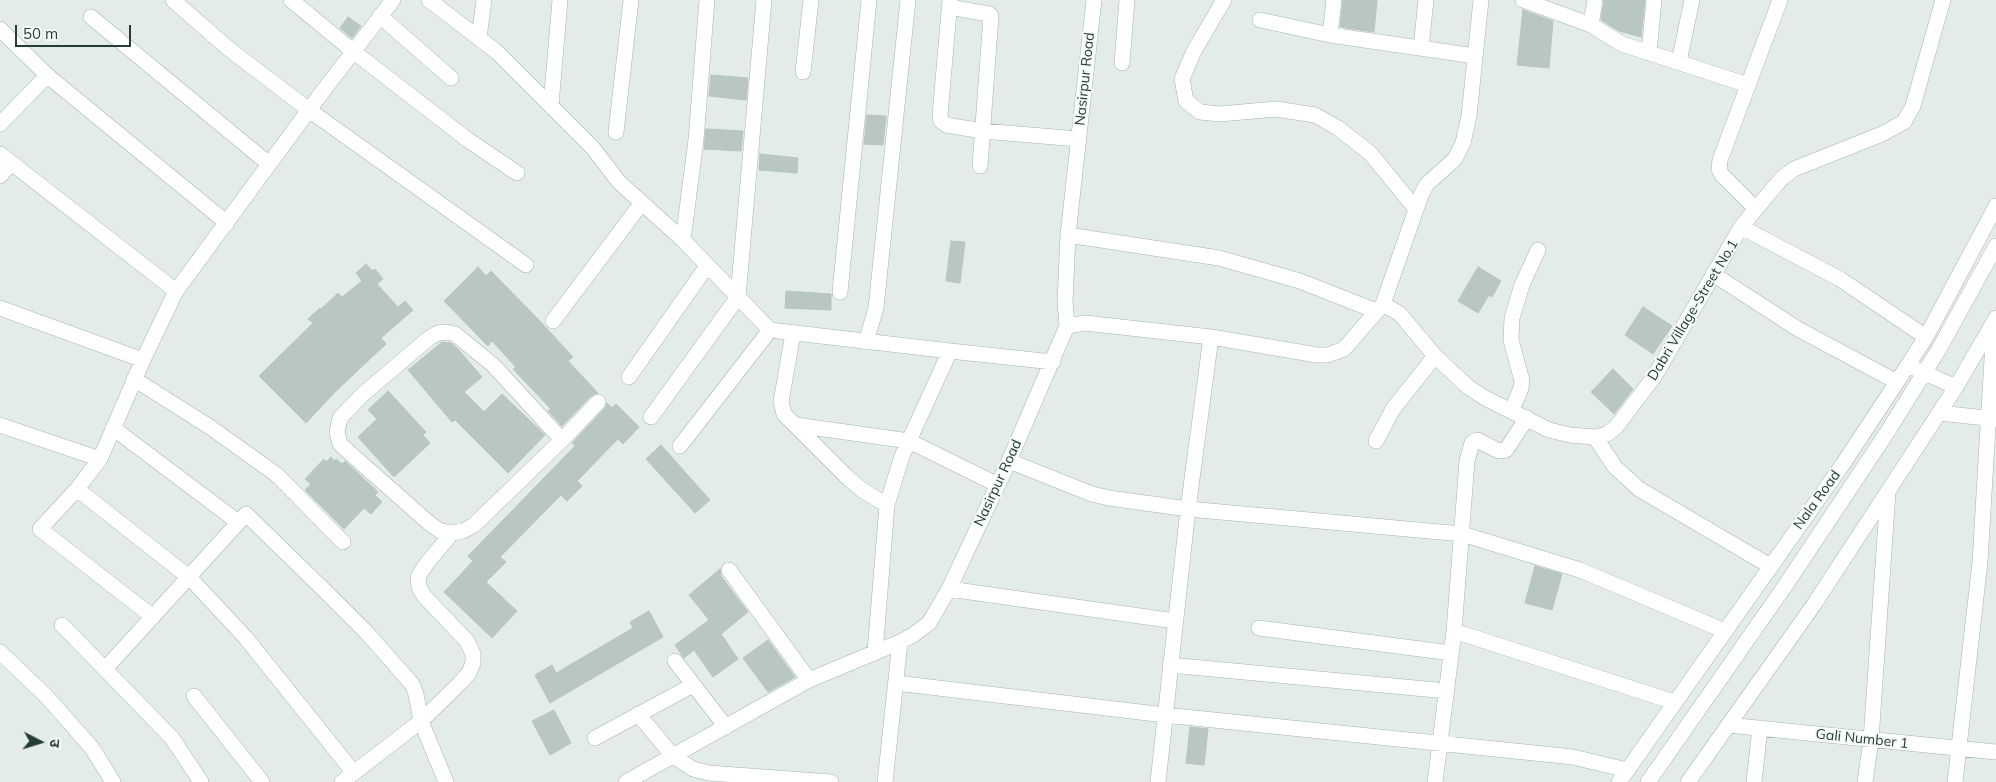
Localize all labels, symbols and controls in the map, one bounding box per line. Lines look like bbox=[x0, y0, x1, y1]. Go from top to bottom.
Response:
scale bar bbox=[18, 15, 134, 47]
text: 50 m bbox=[23, 24, 58, 43]
street label: Nasirpur Road bbox=[1072, 32, 1098, 126]
street label: Dabri Village-Street No.1 bbox=[1644, 236, 1742, 384]
street label: Nasirpur Road bbox=[971, 437, 1025, 529]
street label: Nala Road bbox=[1790, 467, 1844, 533]
north arrow bbox=[15, 717, 65, 767]
street label: Gali Number 1 bbox=[1815, 726, 1909, 752]
text: उ bbox=[46, 738, 64, 748]

